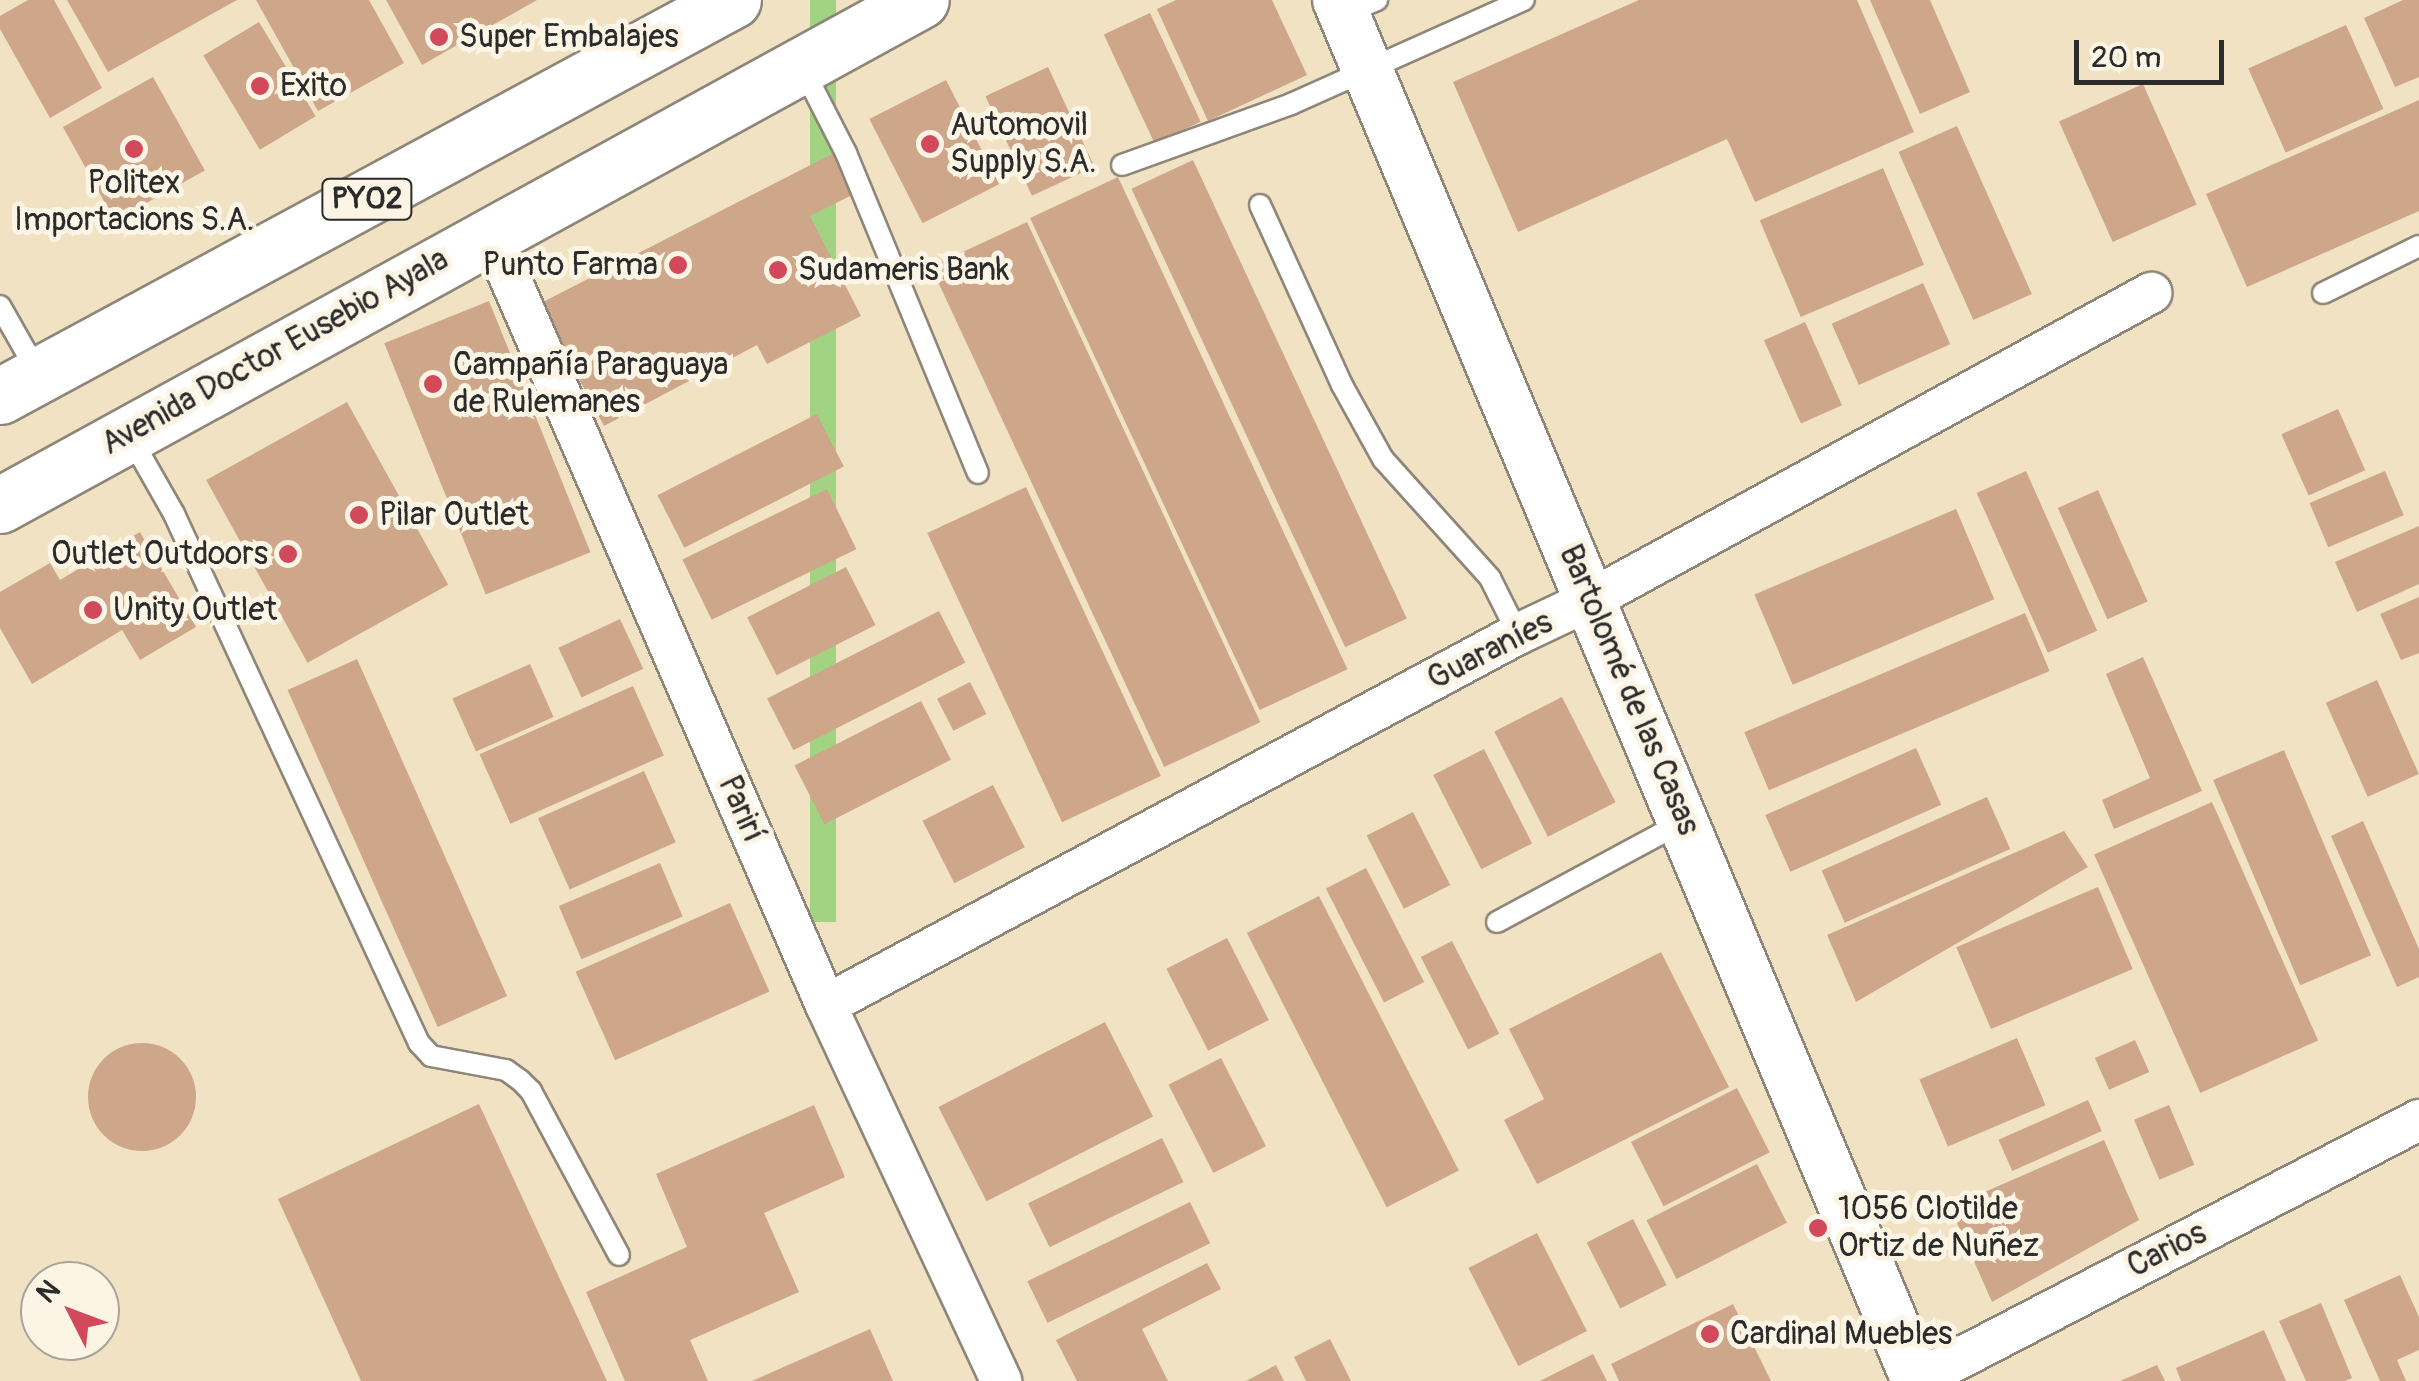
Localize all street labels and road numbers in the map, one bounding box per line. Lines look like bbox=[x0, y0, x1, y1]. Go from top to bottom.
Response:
road number: PY02 bbox=[320, 174, 414, 224]
street label: Avenida Doctor Eusebio Ayala bbox=[95, 241, 455, 463]
street label: Bartolomé de las Casas bbox=[1551, 539, 1707, 841]
street label: Guaraníes bbox=[1421, 603, 1559, 699]
street label: Parirí bbox=[709, 770, 773, 848]
street label: Carios bbox=[2121, 1214, 2213, 1286]

